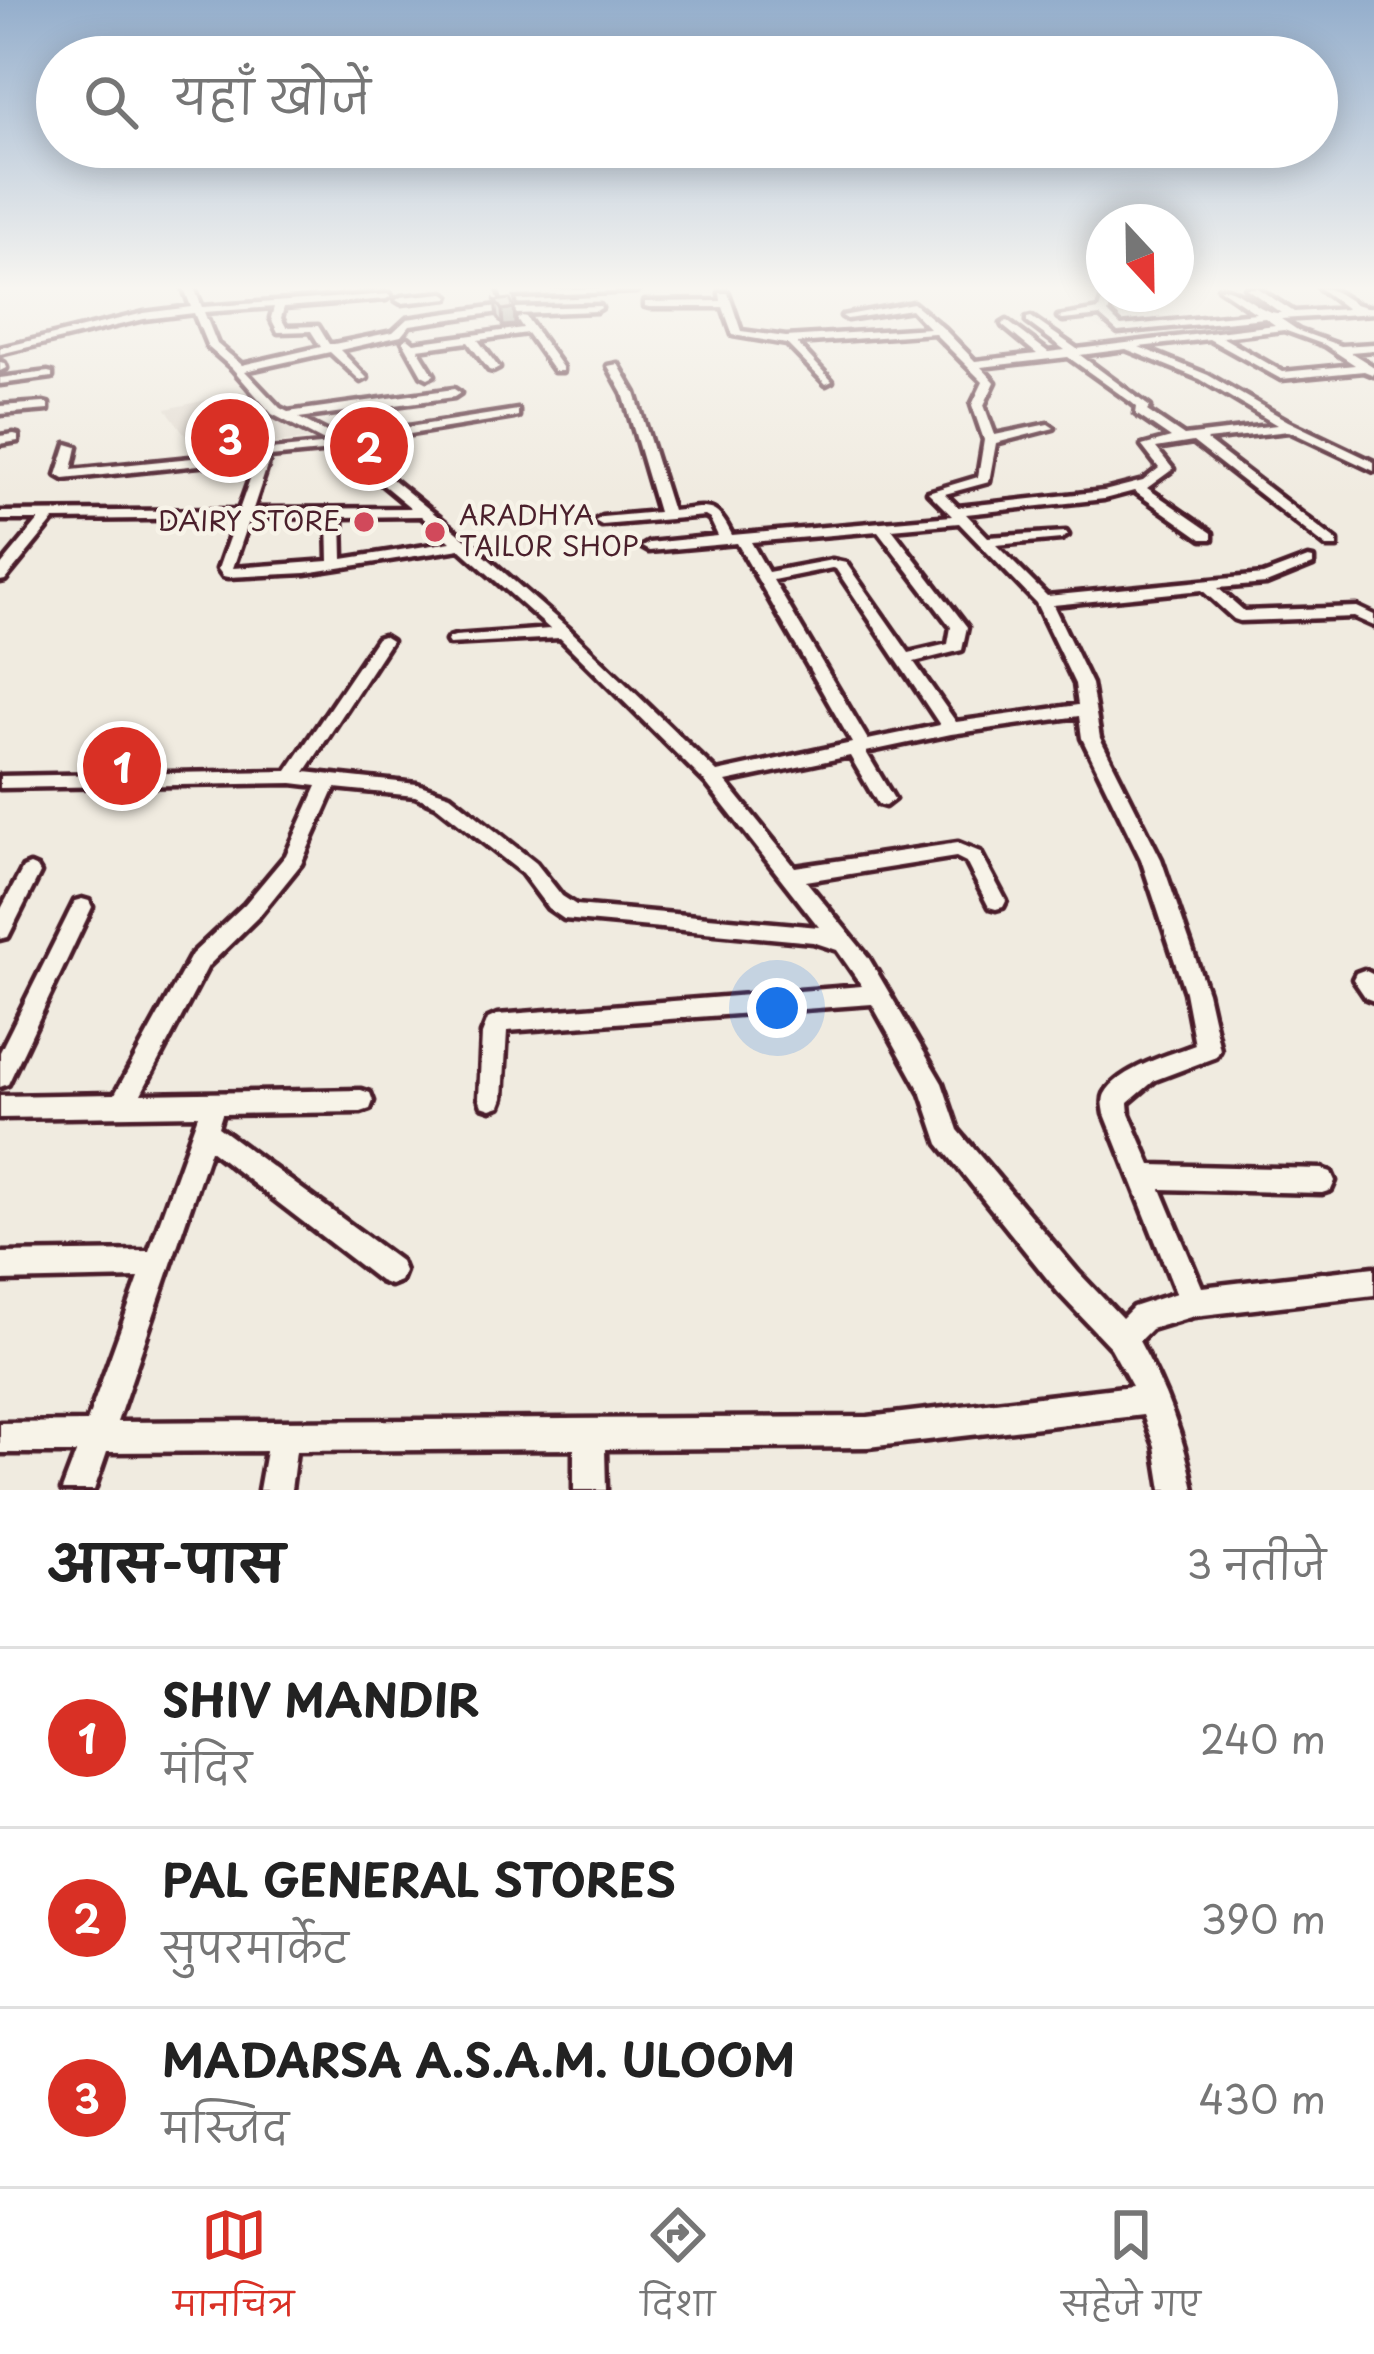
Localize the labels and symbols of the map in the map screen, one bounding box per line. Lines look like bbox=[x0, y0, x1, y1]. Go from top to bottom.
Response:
north arrow bbox=[1086, 204, 1194, 312]
pin: 3 bbox=[191, 393, 269, 483]
pin: 2 bbox=[330, 401, 408, 491]
place label: ARADHYA TAILOR SHOP bbox=[459, 493, 639, 565]
place label: DAIRY STORE bbox=[158, 499, 340, 540]
marker: DAIRY STORE bbox=[351, 509, 377, 535]
marker: ARADHYA TAILOR SHOP bbox=[422, 519, 448, 545]
pin: 1 bbox=[83, 721, 161, 811]
your location bbox=[747, 978, 807, 1038]

